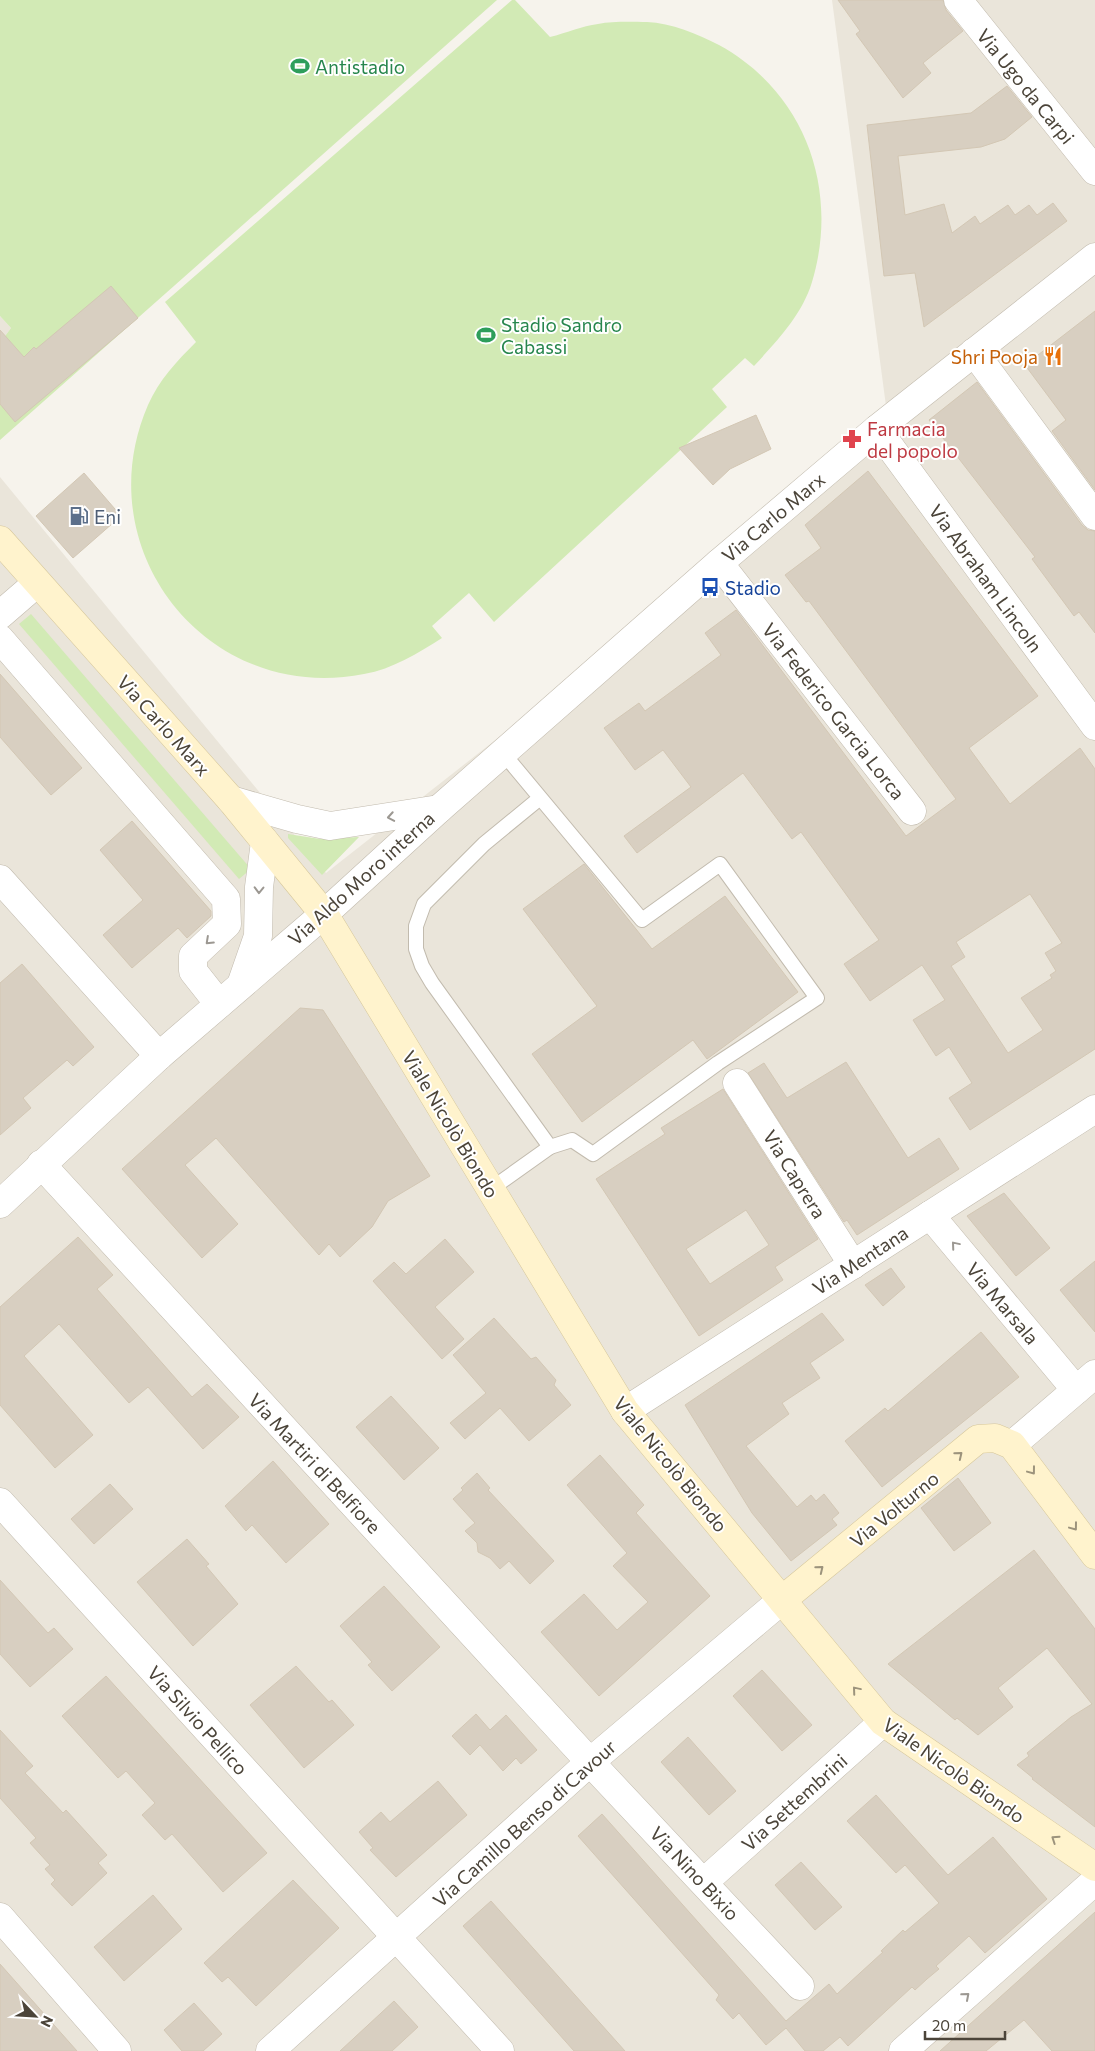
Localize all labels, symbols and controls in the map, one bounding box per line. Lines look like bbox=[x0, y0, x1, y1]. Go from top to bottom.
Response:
street label: Via Ugo da Carpi bbox=[972, 24, 1080, 148]
sports icon: Antistadio bbox=[289, 55, 311, 77]
place label: Antistadio bbox=[315, 55, 405, 78]
place label: Stadio Sandro Cabassi bbox=[501, 313, 622, 358]
sports icon: Stadio Sandro Cabassi bbox=[475, 324, 497, 346]
place label: Shri Pooja bbox=[951, 345, 1038, 368]
restaurant icon: Shri Pooja bbox=[1042, 345, 1064, 367]
place label: Farmacia del popolo bbox=[867, 417, 958, 462]
pharmacy icon: Farmacia del popolo bbox=[841, 428, 863, 450]
street label: Via Carlo Marx bbox=[717, 467, 829, 567]
street label: Via Abraham Lincoln bbox=[925, 500, 1047, 656]
fuel station icon: Eni bbox=[68, 505, 90, 527]
place label: Eni bbox=[94, 505, 121, 528]
bus stop icon: Stadio bbox=[699, 576, 721, 598]
place label: Stadio bbox=[725, 576, 781, 599]
street label: Via Federico Garcia Lorca bbox=[758, 618, 910, 804]
street label: Via Carlo Marx bbox=[113, 670, 215, 780]
street label: Via Aldo Moro interna bbox=[283, 806, 439, 950]
one-way arrow bbox=[387, 812, 396, 822]
one-way arrow bbox=[254, 886, 264, 894]
one-way arrow bbox=[206, 935, 215, 944]
street label: Viale Nicolò Biondo bbox=[398, 1046, 504, 1202]
street label: Via Caprera bbox=[759, 1125, 831, 1223]
street label: Via Mentana bbox=[808, 1221, 912, 1299]
one-way arrow bbox=[952, 1242, 960, 1251]
street label: Via Marsala bbox=[962, 1257, 1044, 1349]
street label: Via Martiri di Belfiore bbox=[244, 1388, 386, 1538]
street label: Viale Nicolò Biondo bbox=[609, 1392, 733, 1536]
one-way arrow bbox=[953, 1453, 962, 1461]
one-way arrow bbox=[1026, 1465, 1035, 1475]
street label: Via Volturno bbox=[845, 1466, 943, 1552]
one-way arrow bbox=[1068, 1521, 1076, 1530]
one-way arrow bbox=[814, 1567, 823, 1575]
street label: Via Silvio Pellico bbox=[143, 1661, 253, 1779]
one-way arrow bbox=[853, 1686, 862, 1695]
street label: Viale Nicolò Biondo bbox=[879, 1712, 1029, 1828]
street label: Via Camillo Benso di Cavour bbox=[428, 1734, 621, 1911]
street label: Via Settembrini bbox=[736, 1749, 852, 1855]
street label: Via Nino Bixio bbox=[646, 1821, 744, 1925]
one-way arrow bbox=[1051, 1836, 1060, 1846]
north arrow bbox=[10, 1991, 60, 2041]
one-way arrow bbox=[960, 1992, 969, 2001]
scale bar bbox=[925, 2008, 1005, 2040]
text: N bbox=[37, 2013, 57, 2030]
text: 20 m bbox=[932, 2016, 966, 2034]

